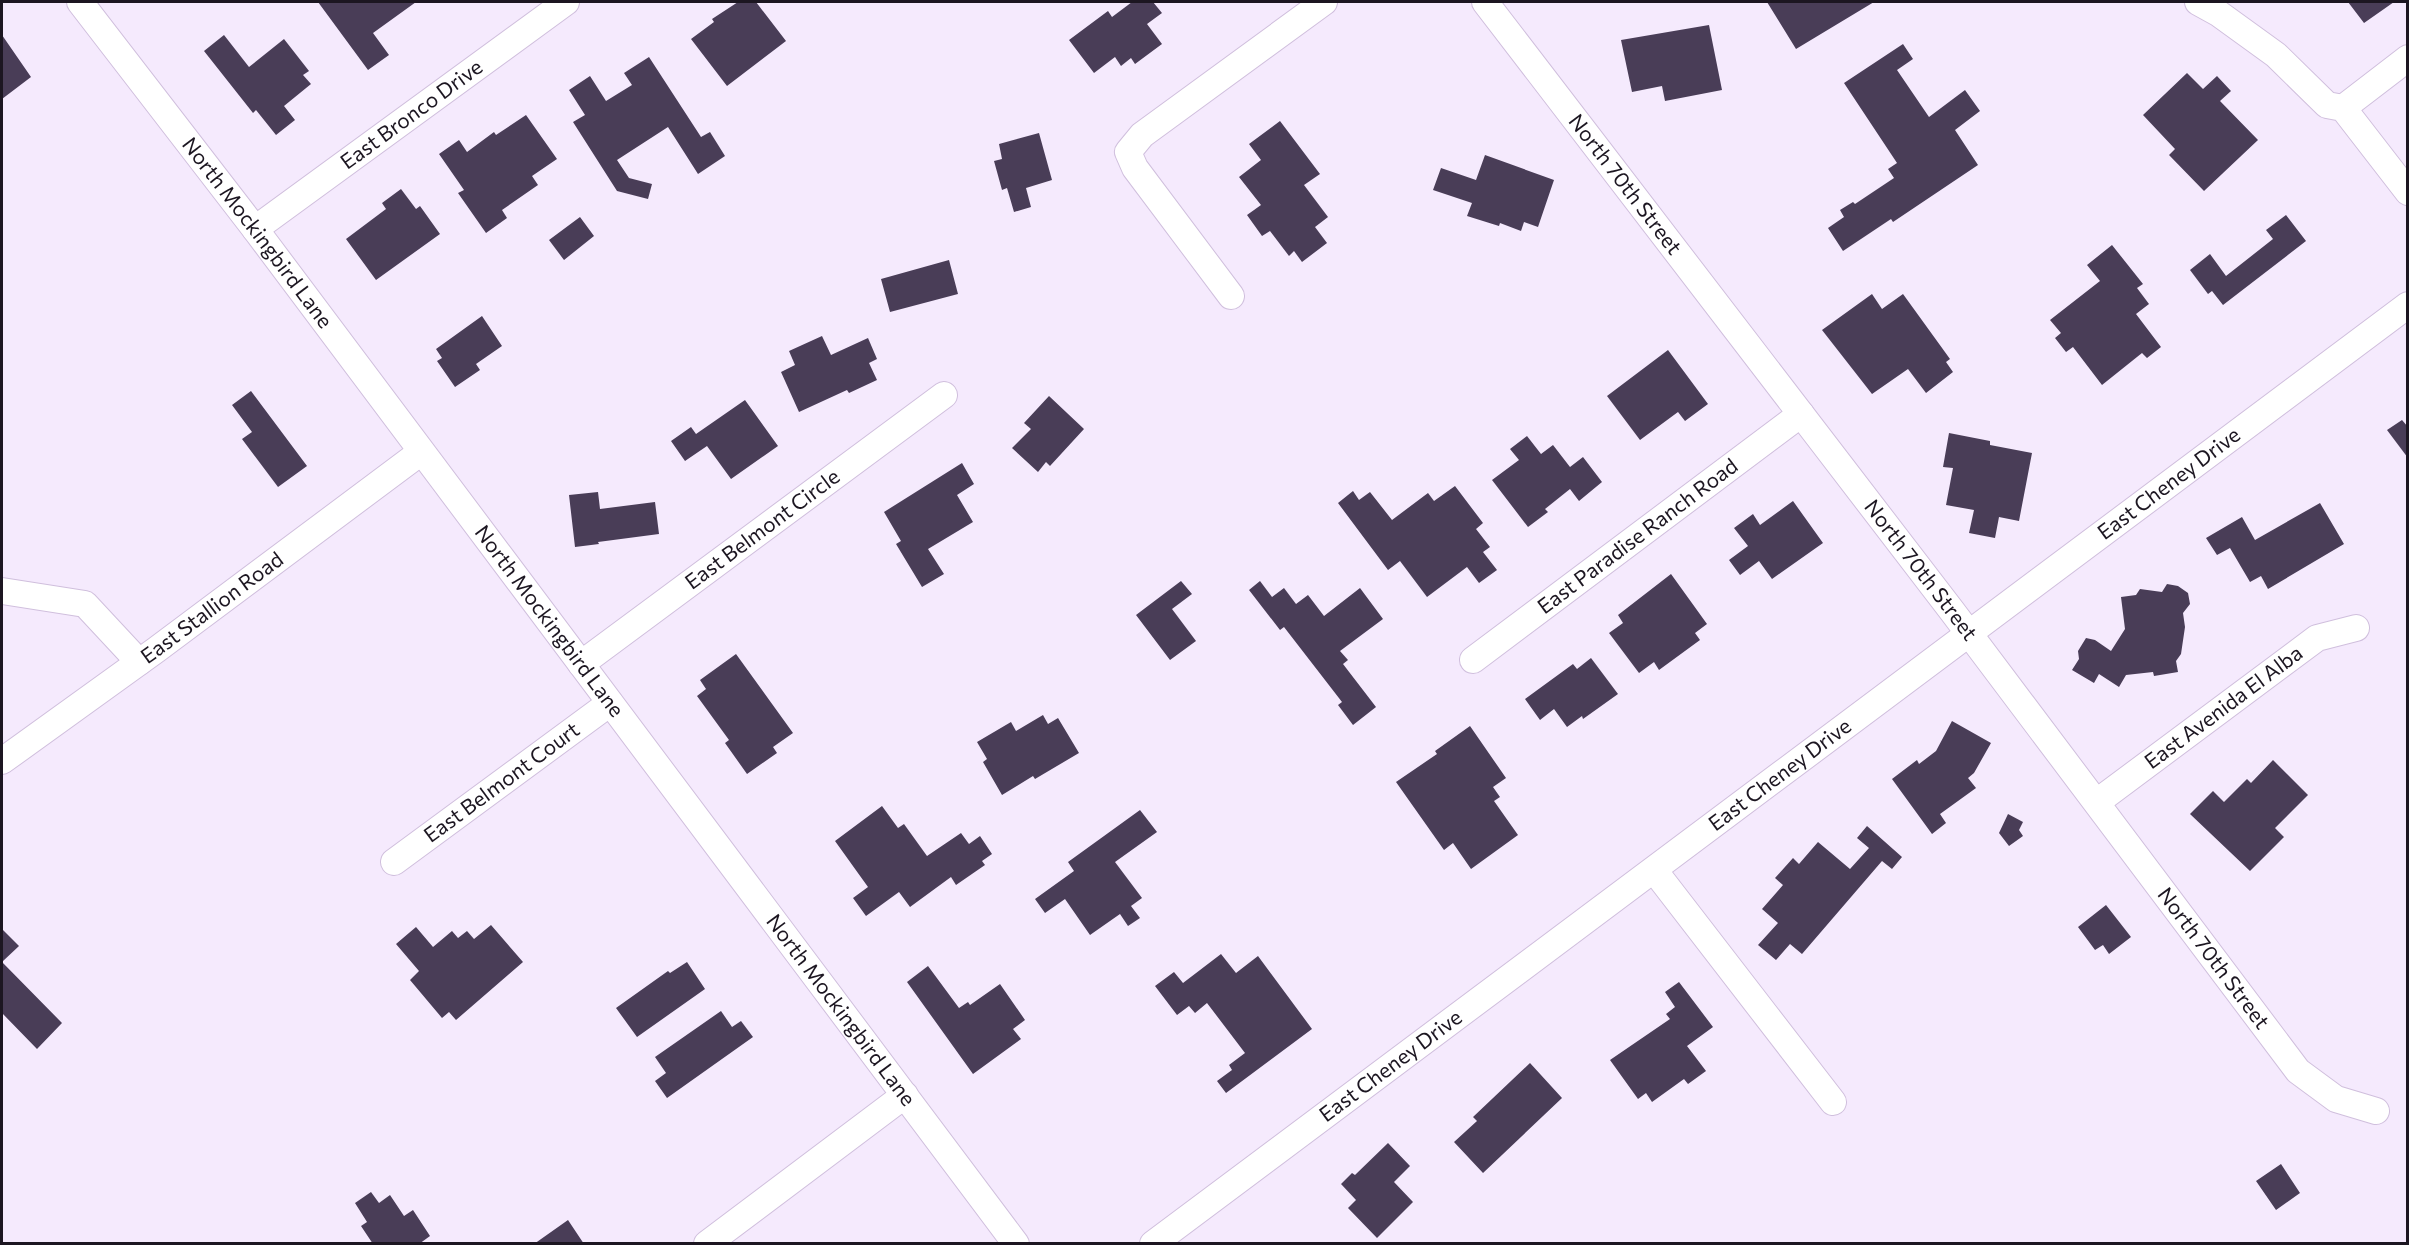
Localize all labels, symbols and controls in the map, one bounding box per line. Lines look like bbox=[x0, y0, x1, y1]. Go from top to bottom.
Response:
street label: East Bronco Drive bbox=[335, 53, 487, 173]
street label: North 70th Street bbox=[1564, 108, 1688, 259]
street label: North Mockingbird Lane bbox=[178, 132, 339, 332]
street label: East Cheney Drive bbox=[2092, 421, 2244, 544]
street label: East Paradise Ranch Road bbox=[1532, 452, 1742, 618]
street label: East Belmont Circle bbox=[680, 463, 844, 594]
street label: North 70th Street bbox=[1860, 494, 1983, 645]
street label: North Mockingbird Lane bbox=[471, 520, 630, 721]
street label: East Stallion Road bbox=[135, 546, 287, 668]
street label: East Avenida El Alba bbox=[2139, 639, 2307, 773]
street label: East Cheney Drive bbox=[1703, 712, 1855, 835]
street label: East Belmont Court bbox=[418, 716, 584, 847]
street label: North 70th Street bbox=[2153, 882, 2276, 1033]
street label: North Mockingbird Lane bbox=[762, 909, 922, 1110]
street label: East Cheney Drive bbox=[1314, 1003, 1466, 1126]

